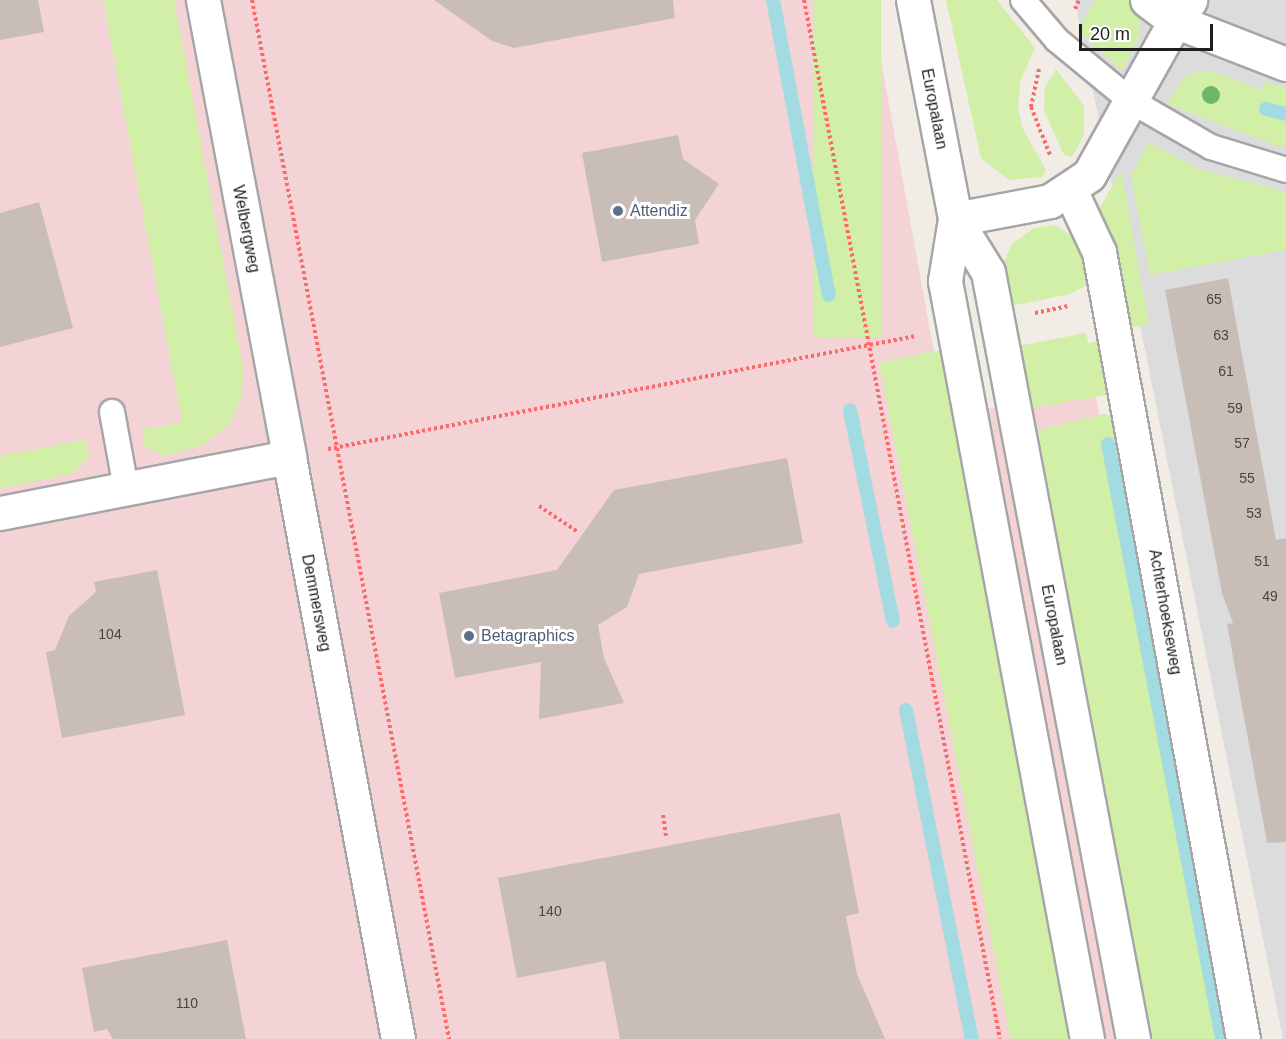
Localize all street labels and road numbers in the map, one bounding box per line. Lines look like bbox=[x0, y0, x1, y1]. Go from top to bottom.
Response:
street label: Europalaan bbox=[917, 67, 951, 151]
street label: Welbergweg bbox=[228, 184, 264, 274]
street label: Achterhoekseweg bbox=[1145, 548, 1185, 676]
street label: Demmersweg bbox=[297, 553, 335, 653]
street label: Europalaan bbox=[1037, 583, 1071, 667]

